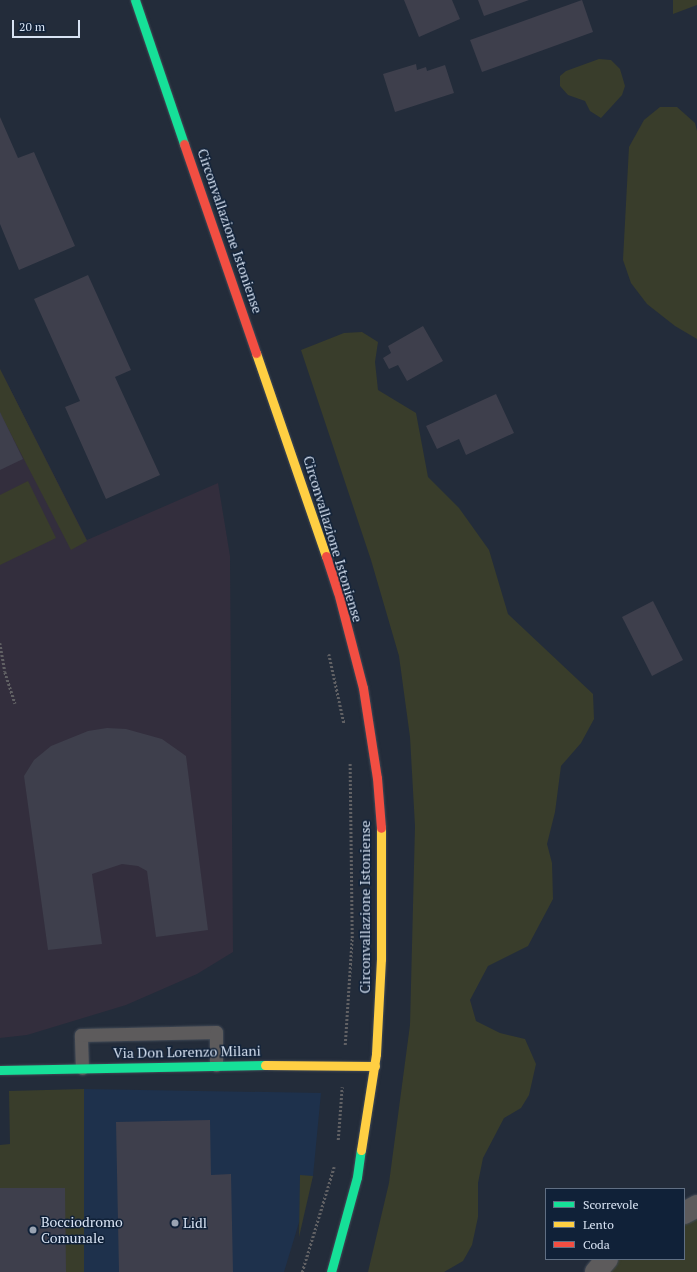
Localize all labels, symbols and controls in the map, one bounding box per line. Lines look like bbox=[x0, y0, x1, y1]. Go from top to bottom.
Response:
scale bar bbox=[14, 12, 82, 38]
text: 20 m bbox=[19, 19, 45, 34]
street label: Circonvallazione Istoniense bbox=[194, 146, 266, 316]
street label: Circonvallazione Istoniense bbox=[300, 454, 366, 624]
street label: Circonvallazione Istoniense bbox=[357, 820, 373, 994]
street label: Via Don Lorenzo Milani bbox=[113, 1042, 261, 1062]
legend bbox=[545, 1188, 685, 1260]
text: Scorrevole bbox=[583, 1197, 639, 1212]
place label: Bocciodromo Comunale bbox=[41, 1214, 123, 1246]
place label: Lidl bbox=[183, 1215, 207, 1231]
text: Lento bbox=[583, 1217, 614, 1232]
marker: Lidl bbox=[170, 1218, 180, 1228]
marker: Bocciodromo Comunale bbox=[28, 1225, 38, 1235]
text: Coda bbox=[583, 1237, 610, 1252]

